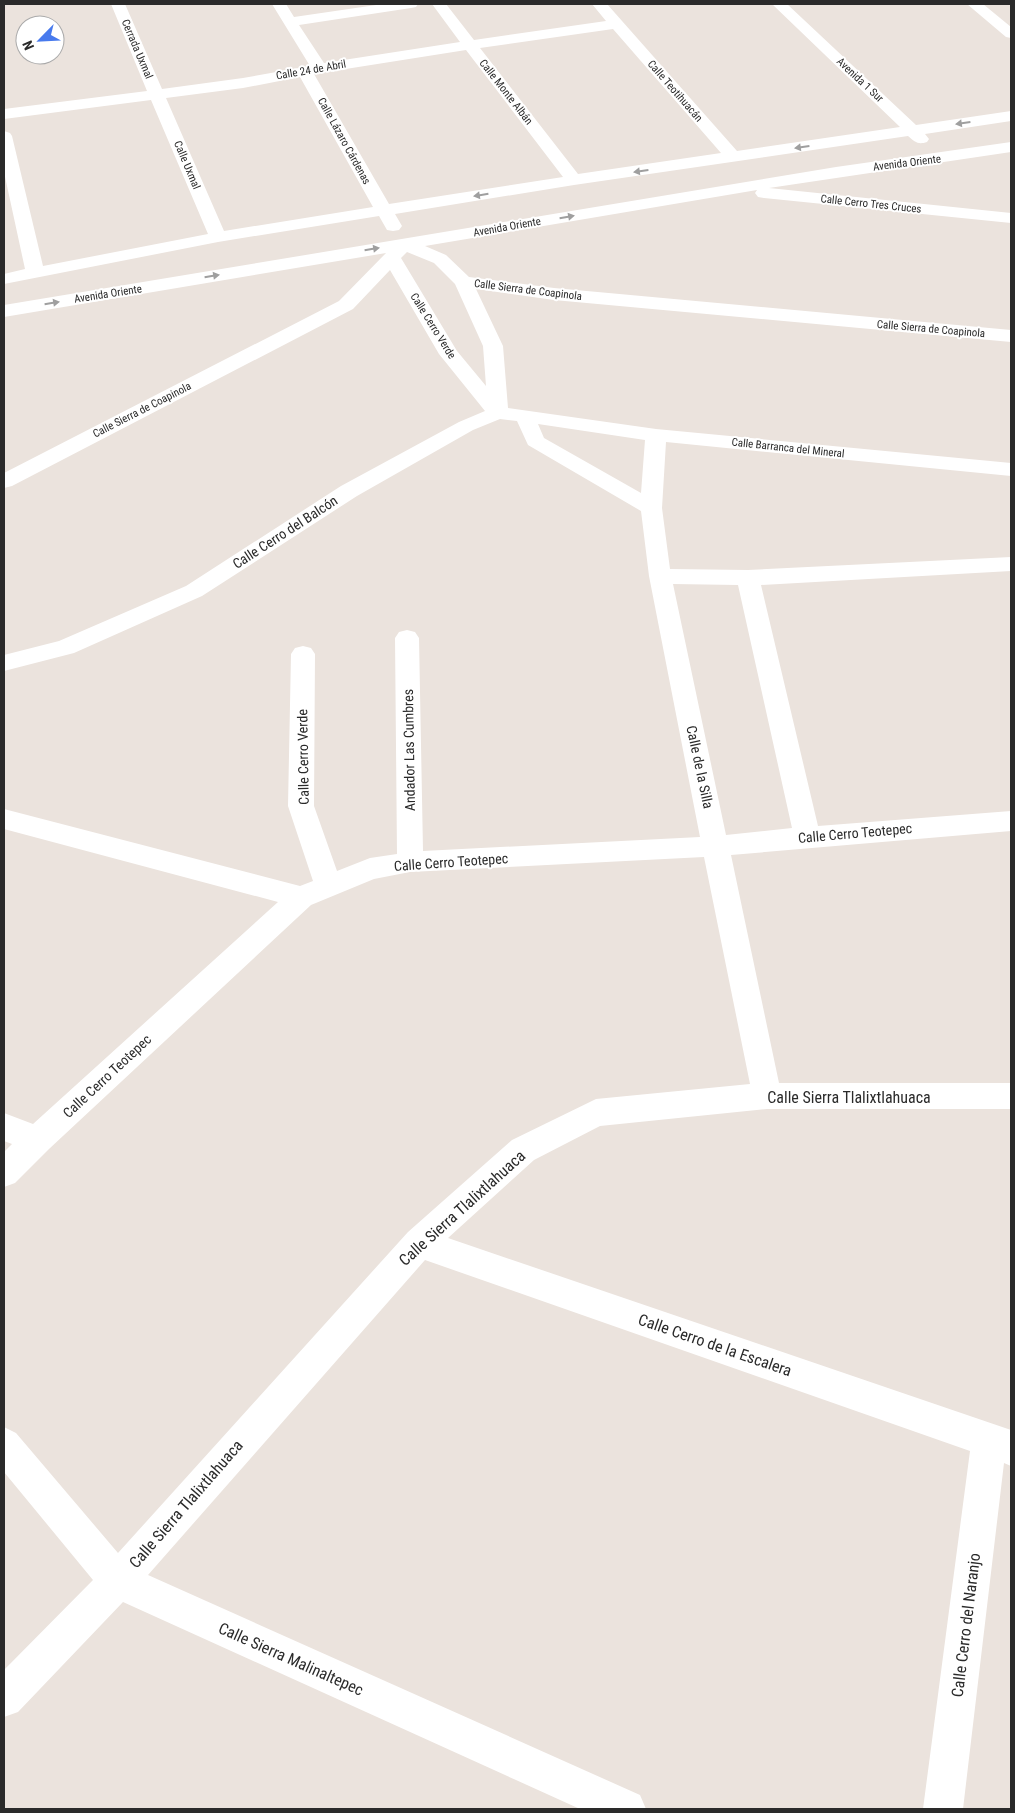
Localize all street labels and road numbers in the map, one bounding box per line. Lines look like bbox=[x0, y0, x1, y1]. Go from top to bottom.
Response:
street label: Cerrada Uxmal bbox=[119, 17, 155, 81]
street label: Avenida 1 Sur bbox=[834, 55, 887, 105]
street label: Calle 24 de Abril bbox=[275, 57, 347, 83]
street label: Calle Monte Albán bbox=[476, 57, 536, 127]
street label: Calle Teotihuacán bbox=[645, 58, 705, 124]
street label: Calle Lázaro Cárdenas bbox=[315, 95, 373, 187]
street label: Calle Uxmal bbox=[171, 139, 203, 191]
street label: Avenida Oriente bbox=[872, 152, 942, 174]
street label: Calle Cerro Tres Cruces bbox=[820, 192, 922, 216]
street label: Avenida Oriente bbox=[472, 215, 542, 239]
street label: Calle Sierra de Coapinola bbox=[473, 277, 583, 303]
street label: Avenida Oriente bbox=[73, 282, 143, 306]
street label: Calle Cerro Verde bbox=[408, 291, 458, 361]
street label: Calle Sierra de Coapinola bbox=[876, 318, 986, 340]
street label: Calle Sierra de Coapinola bbox=[91, 380, 193, 440]
street label: Calle Barranca del Mineral bbox=[731, 436, 845, 460]
street label: Calle Cerro del Balcón bbox=[230, 492, 340, 572]
street label: Andador Las Cumbres bbox=[400, 689, 418, 811]
street label: Calle Cerro Verde bbox=[294, 709, 312, 805]
street label: Calle de la Silla bbox=[683, 724, 717, 810]
street label: Calle Cerro Teotepec bbox=[797, 820, 913, 846]
street label: Calle Cerro Teotepec bbox=[393, 850, 509, 874]
street label: Calle Cerro Teotepec bbox=[60, 1031, 154, 1121]
street label: Calle Sierra Tlalixtlahuaca bbox=[767, 1088, 931, 1107]
street label: Calle Sierra Tlalixtlahuaca bbox=[395, 1146, 529, 1270]
street label: Calle Cerro de la Escalera bbox=[636, 1310, 794, 1380]
street label: Calle Sierra Tlalixtlahuaca bbox=[125, 1436, 247, 1572]
street label: Calle Cerro del Naranjo bbox=[948, 1552, 984, 1698]
street label: Calle Sierra Malinaltepec bbox=[216, 1618, 366, 1700]

